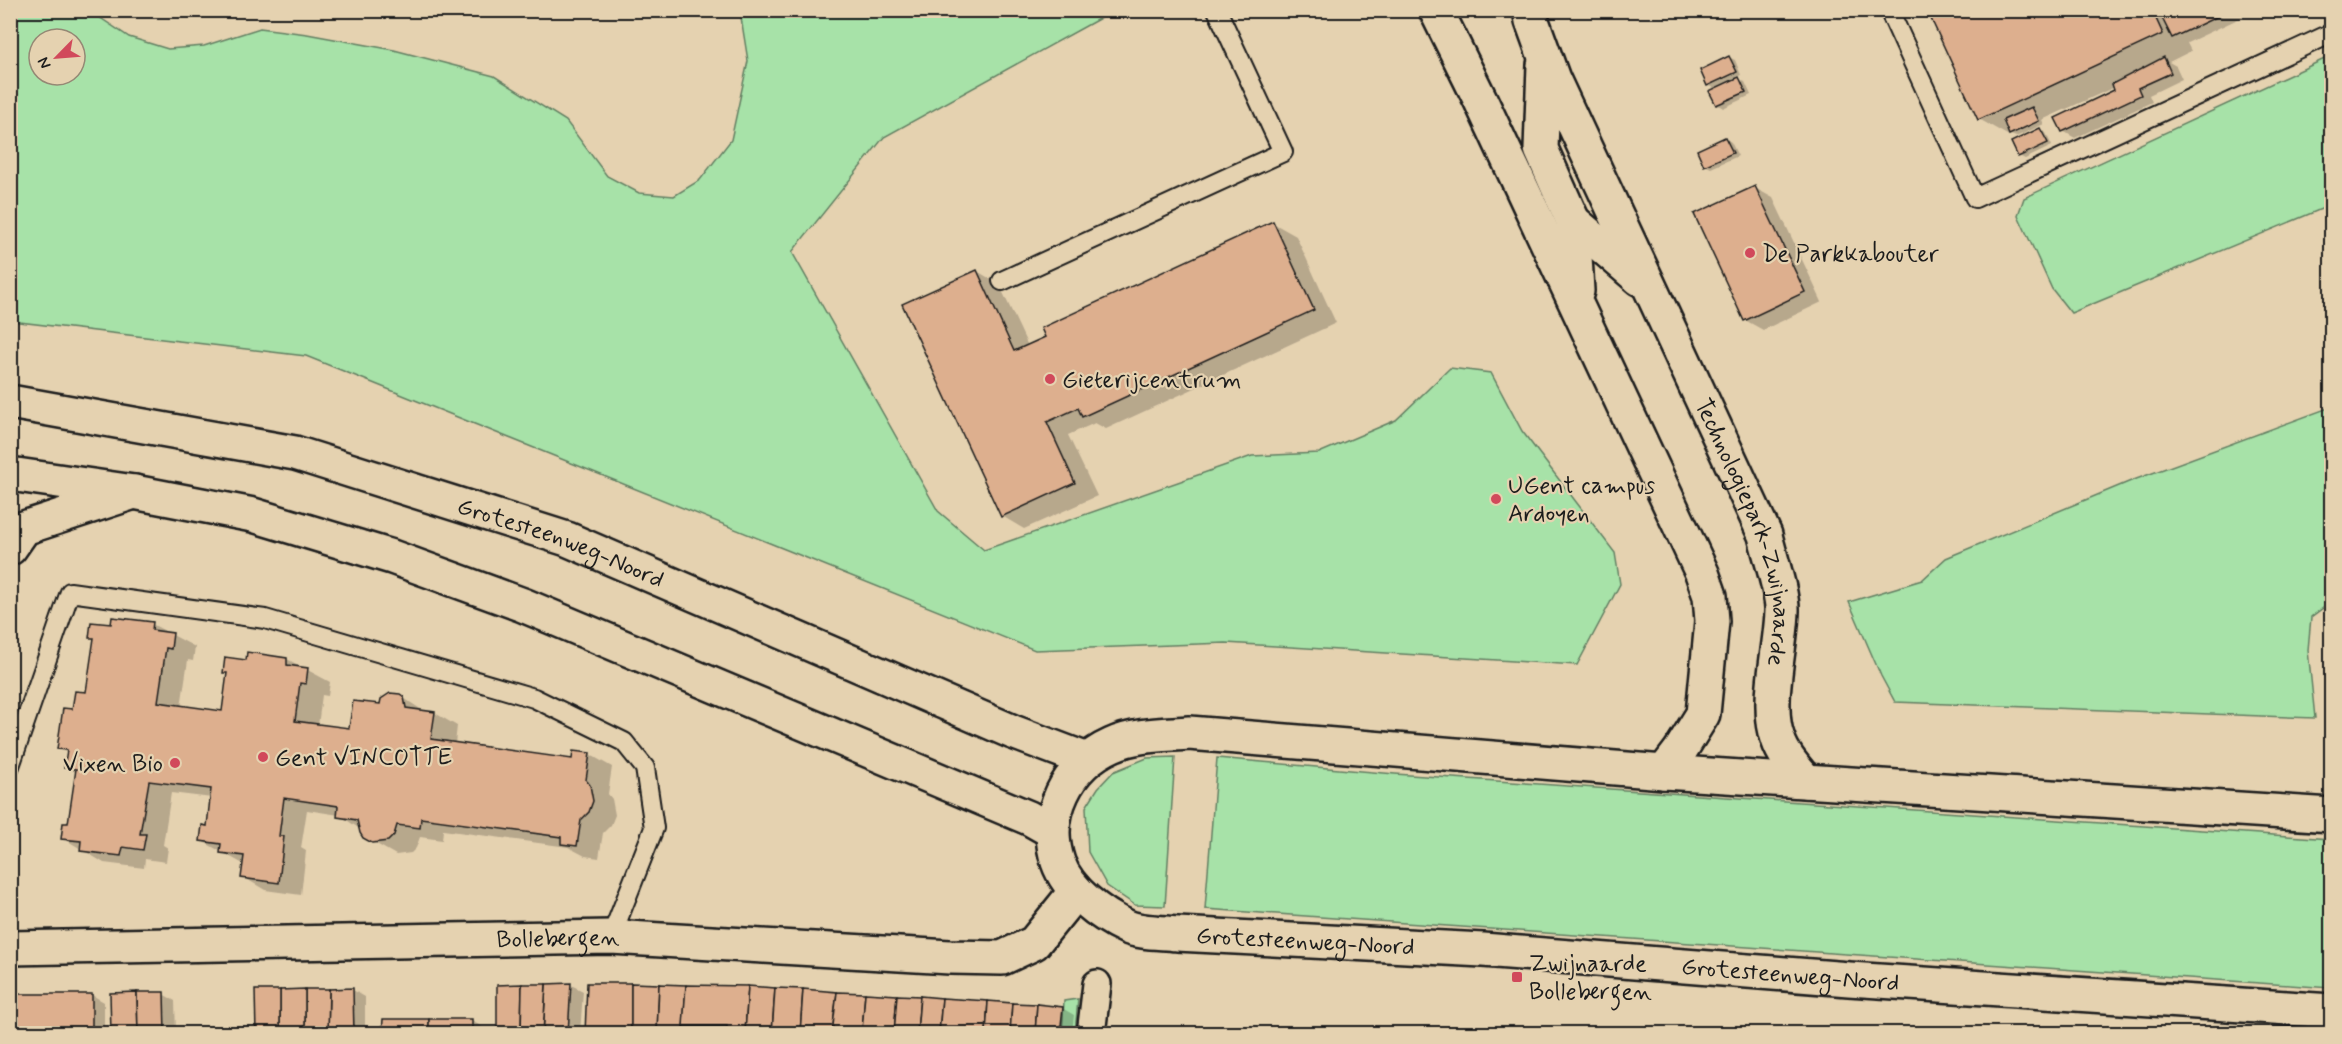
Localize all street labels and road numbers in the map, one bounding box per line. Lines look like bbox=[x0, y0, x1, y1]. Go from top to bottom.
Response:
street label: Technologiepark-Zwijnaarde bbox=[1687, 394, 1796, 668]
street label: Grotesteenweg-Noord bbox=[453, 491, 668, 596]
street label: Grotesteenweg-Noord bbox=[1195, 921, 1415, 963]
street label: Bollebergen bbox=[496, 923, 620, 958]
street label: Grotesteenweg-Noord bbox=[1680, 952, 1900, 999]

